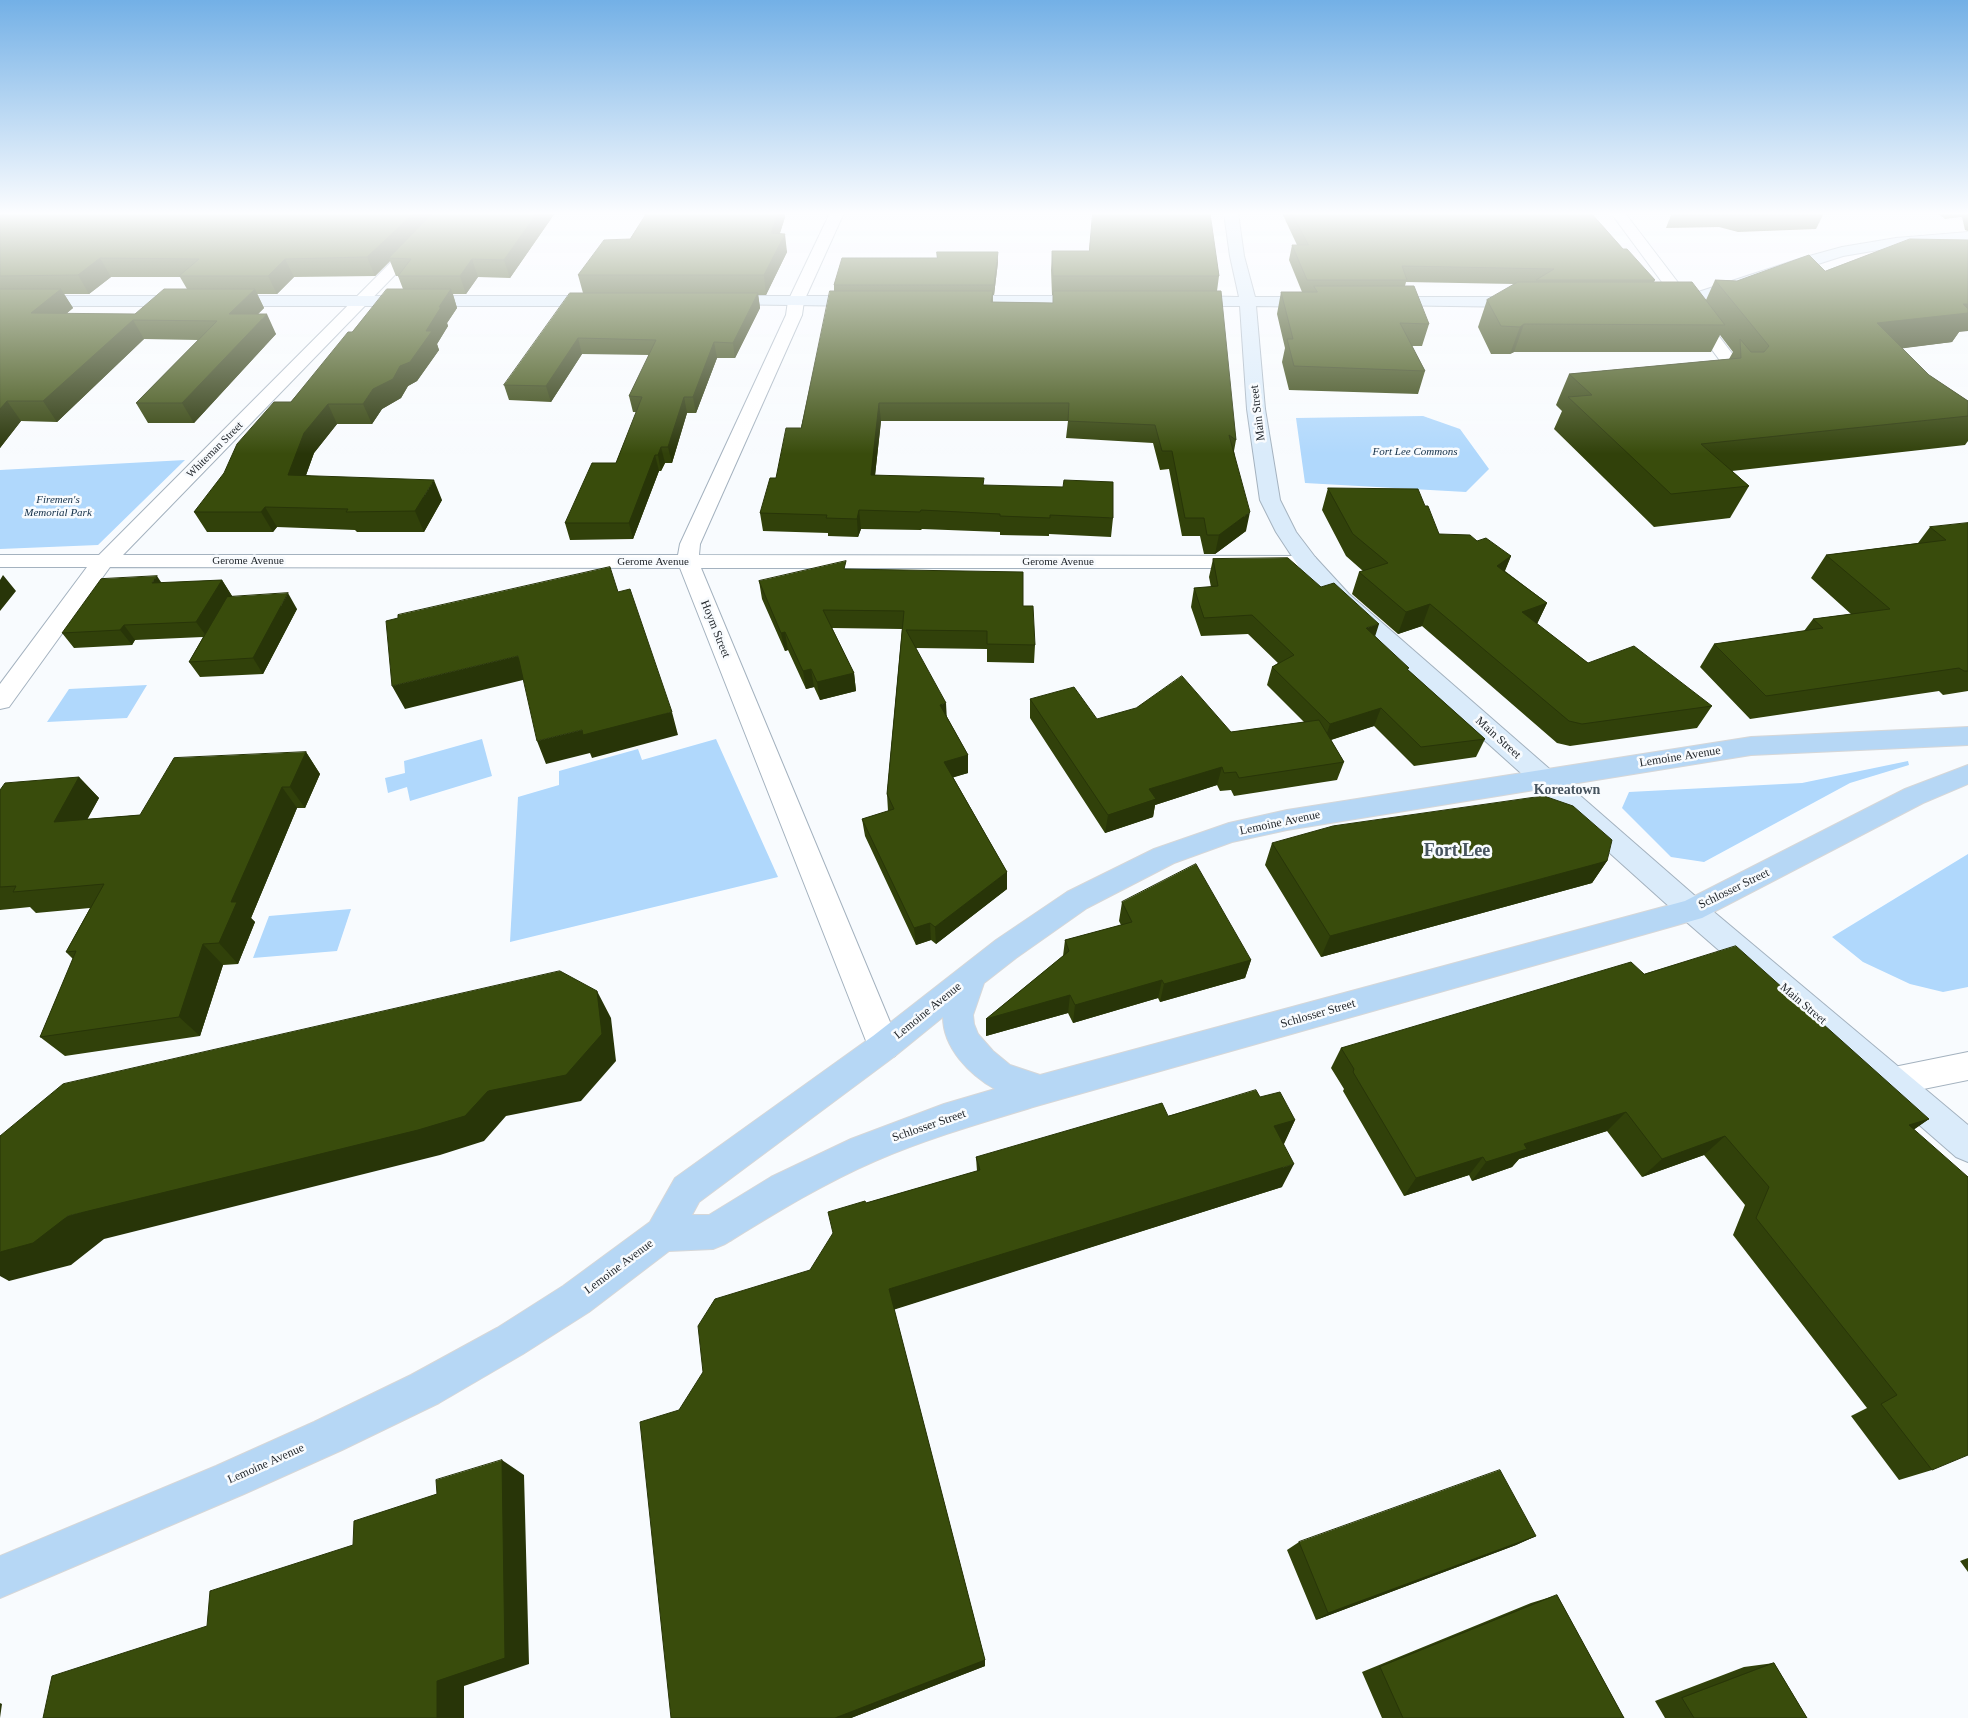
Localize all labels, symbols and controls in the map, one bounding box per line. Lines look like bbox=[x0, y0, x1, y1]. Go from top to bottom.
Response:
street label: Main Street bbox=[1247, 381, 1269, 445]
street label: Whiteman Street bbox=[180, 415, 250, 485]
park label: Fort Lee Commons bbox=[1367, 445, 1463, 459]
park label: Firemen's Memorial Park bbox=[21, 493, 95, 519]
street label: Gerome Avenue bbox=[208, 554, 288, 568]
street label: Gerome Avenue bbox=[613, 555, 693, 569]
street label: Gerome Avenue bbox=[1018, 555, 1098, 569]
street label: Hoym Street bbox=[695, 594, 735, 664]
street label: Main Street bbox=[1470, 711, 1526, 765]
street label: Lemoine Avenue bbox=[1633, 743, 1727, 771]
district label: Koreatown bbox=[1530, 782, 1604, 798]
street label: Lemoine Avenue bbox=[1233, 806, 1327, 840]
district label: Fort Lee bbox=[1421, 840, 1493, 862]
street label: Schlosser Street bbox=[1690, 863, 1778, 915]
street label: Lemoine Avenue bbox=[888, 976, 968, 1046]
street label: Main Street bbox=[1774, 978, 1832, 1030]
street label: Schlosser Street bbox=[1273, 995, 1363, 1033]
street label: Schlosser Street bbox=[884, 1105, 974, 1147]
street label: Lemoine Avenue bbox=[578, 1233, 660, 1301]
street label: Lemoine Avenue bbox=[221, 1439, 311, 1489]

